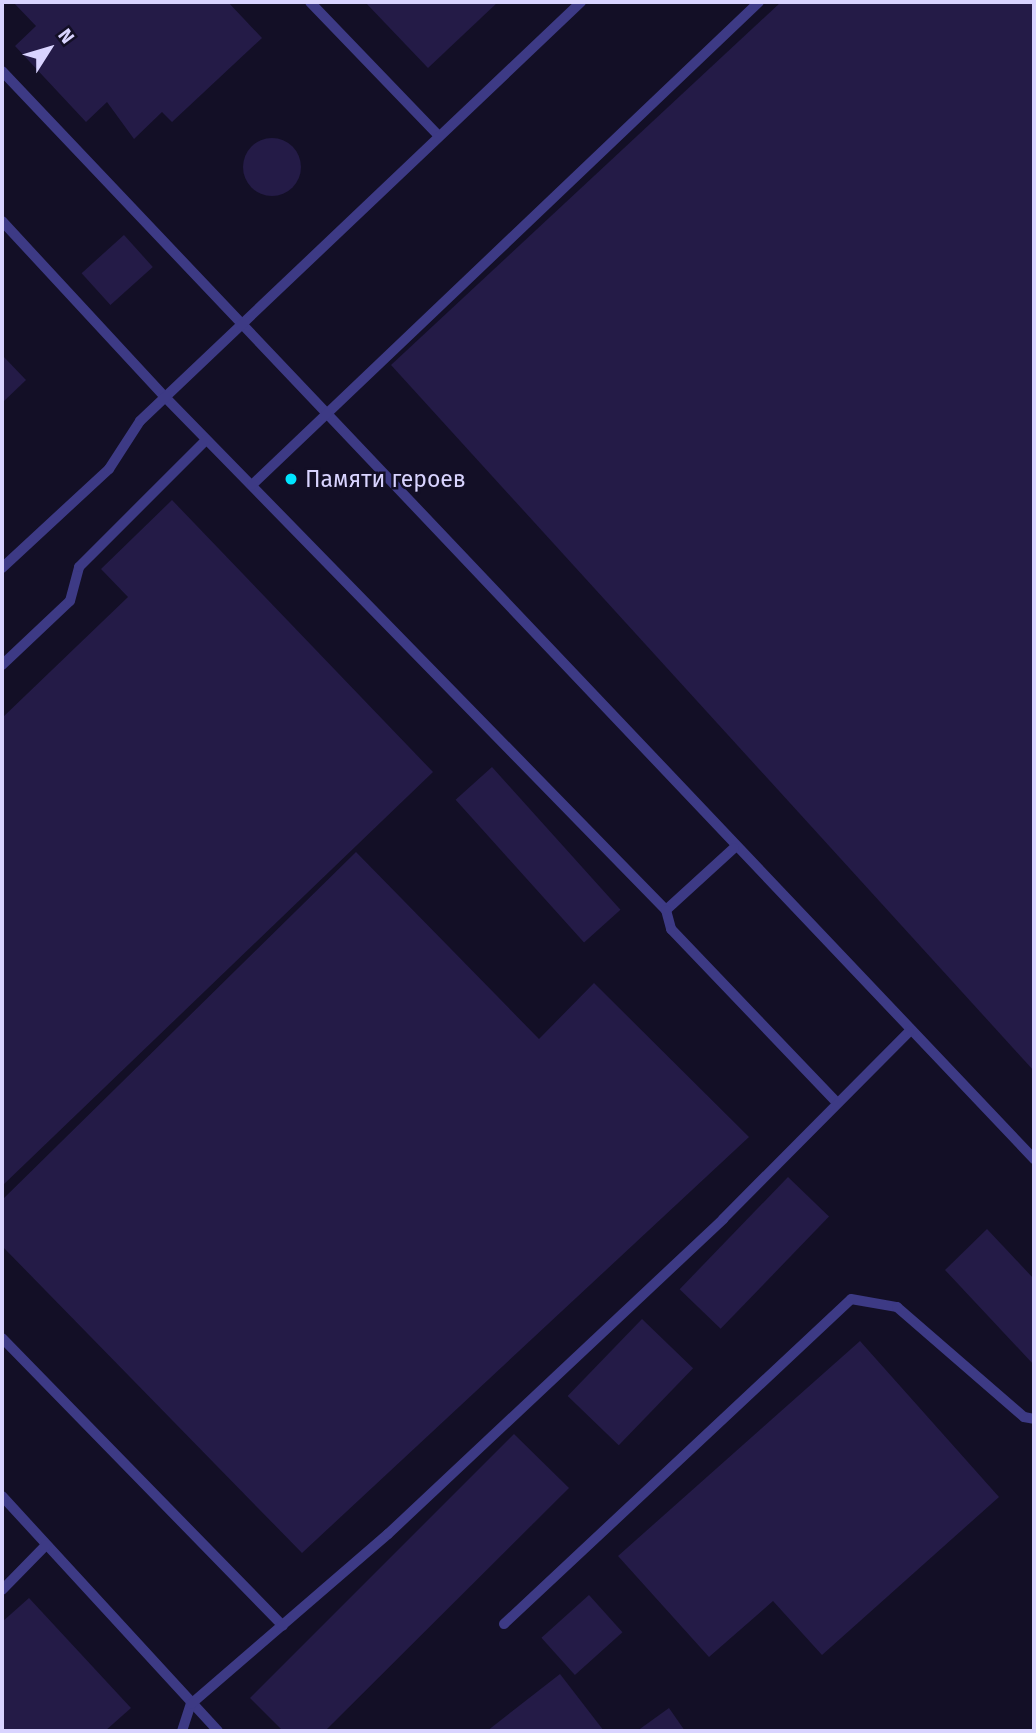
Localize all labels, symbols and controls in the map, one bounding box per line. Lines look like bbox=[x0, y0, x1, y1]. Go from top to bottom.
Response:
north arrow bbox=[14, 14, 84, 84]
text: N bbox=[53, 24, 79, 48]
place label: Памяти героев bbox=[305, 465, 466, 493]
marker: Памяти героев bbox=[283, 471, 299, 487]

